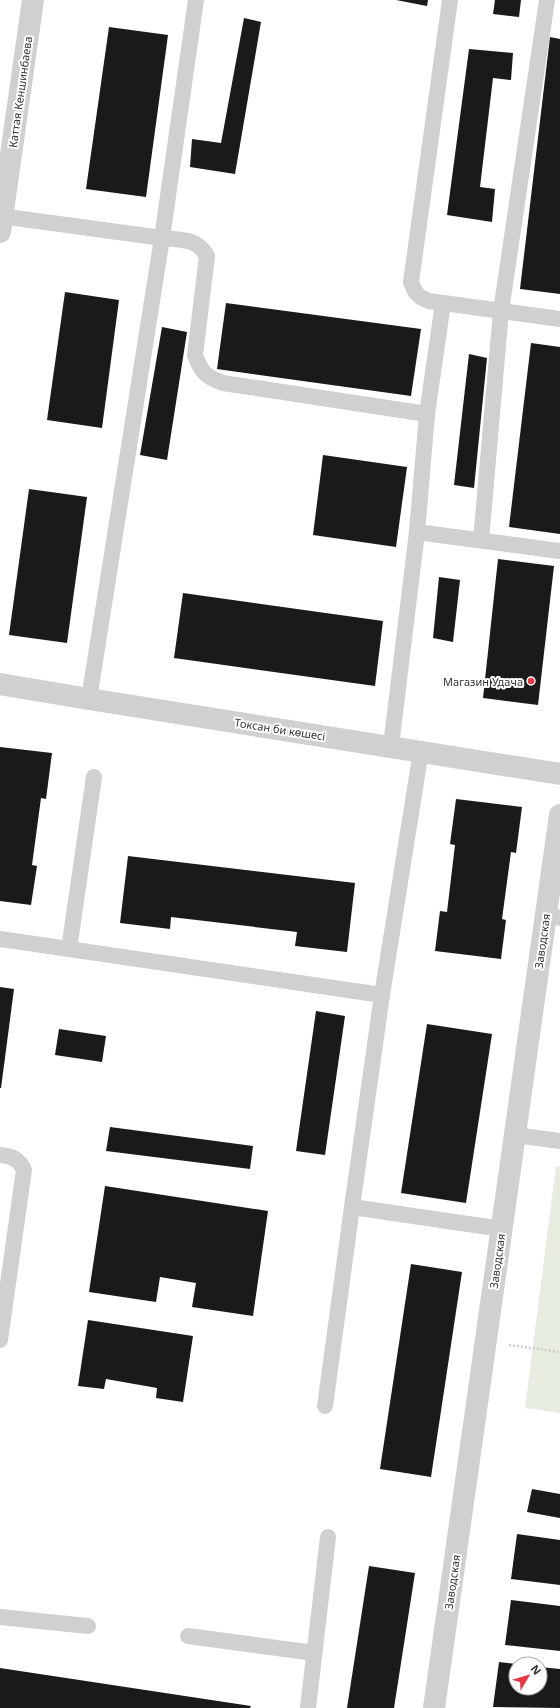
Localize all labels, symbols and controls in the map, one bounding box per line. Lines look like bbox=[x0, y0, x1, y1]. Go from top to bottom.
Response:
street label: Каттая Кеншинбаева bbox=[5, 35, 35, 149]
place label: Магазин Удача bbox=[443, 674, 523, 689]
marker: Магазин Удача bbox=[526, 676, 536, 686]
street label: Токсан би көшесі bbox=[234, 714, 326, 744]
street label: Заводская bbox=[531, 913, 553, 969]
street label: Заводская bbox=[486, 1233, 508, 1289]
street label: Заводская bbox=[441, 1554, 463, 1610]
north arrow bbox=[508, 1656, 548, 1696]
text: N bbox=[528, 1661, 545, 1678]

